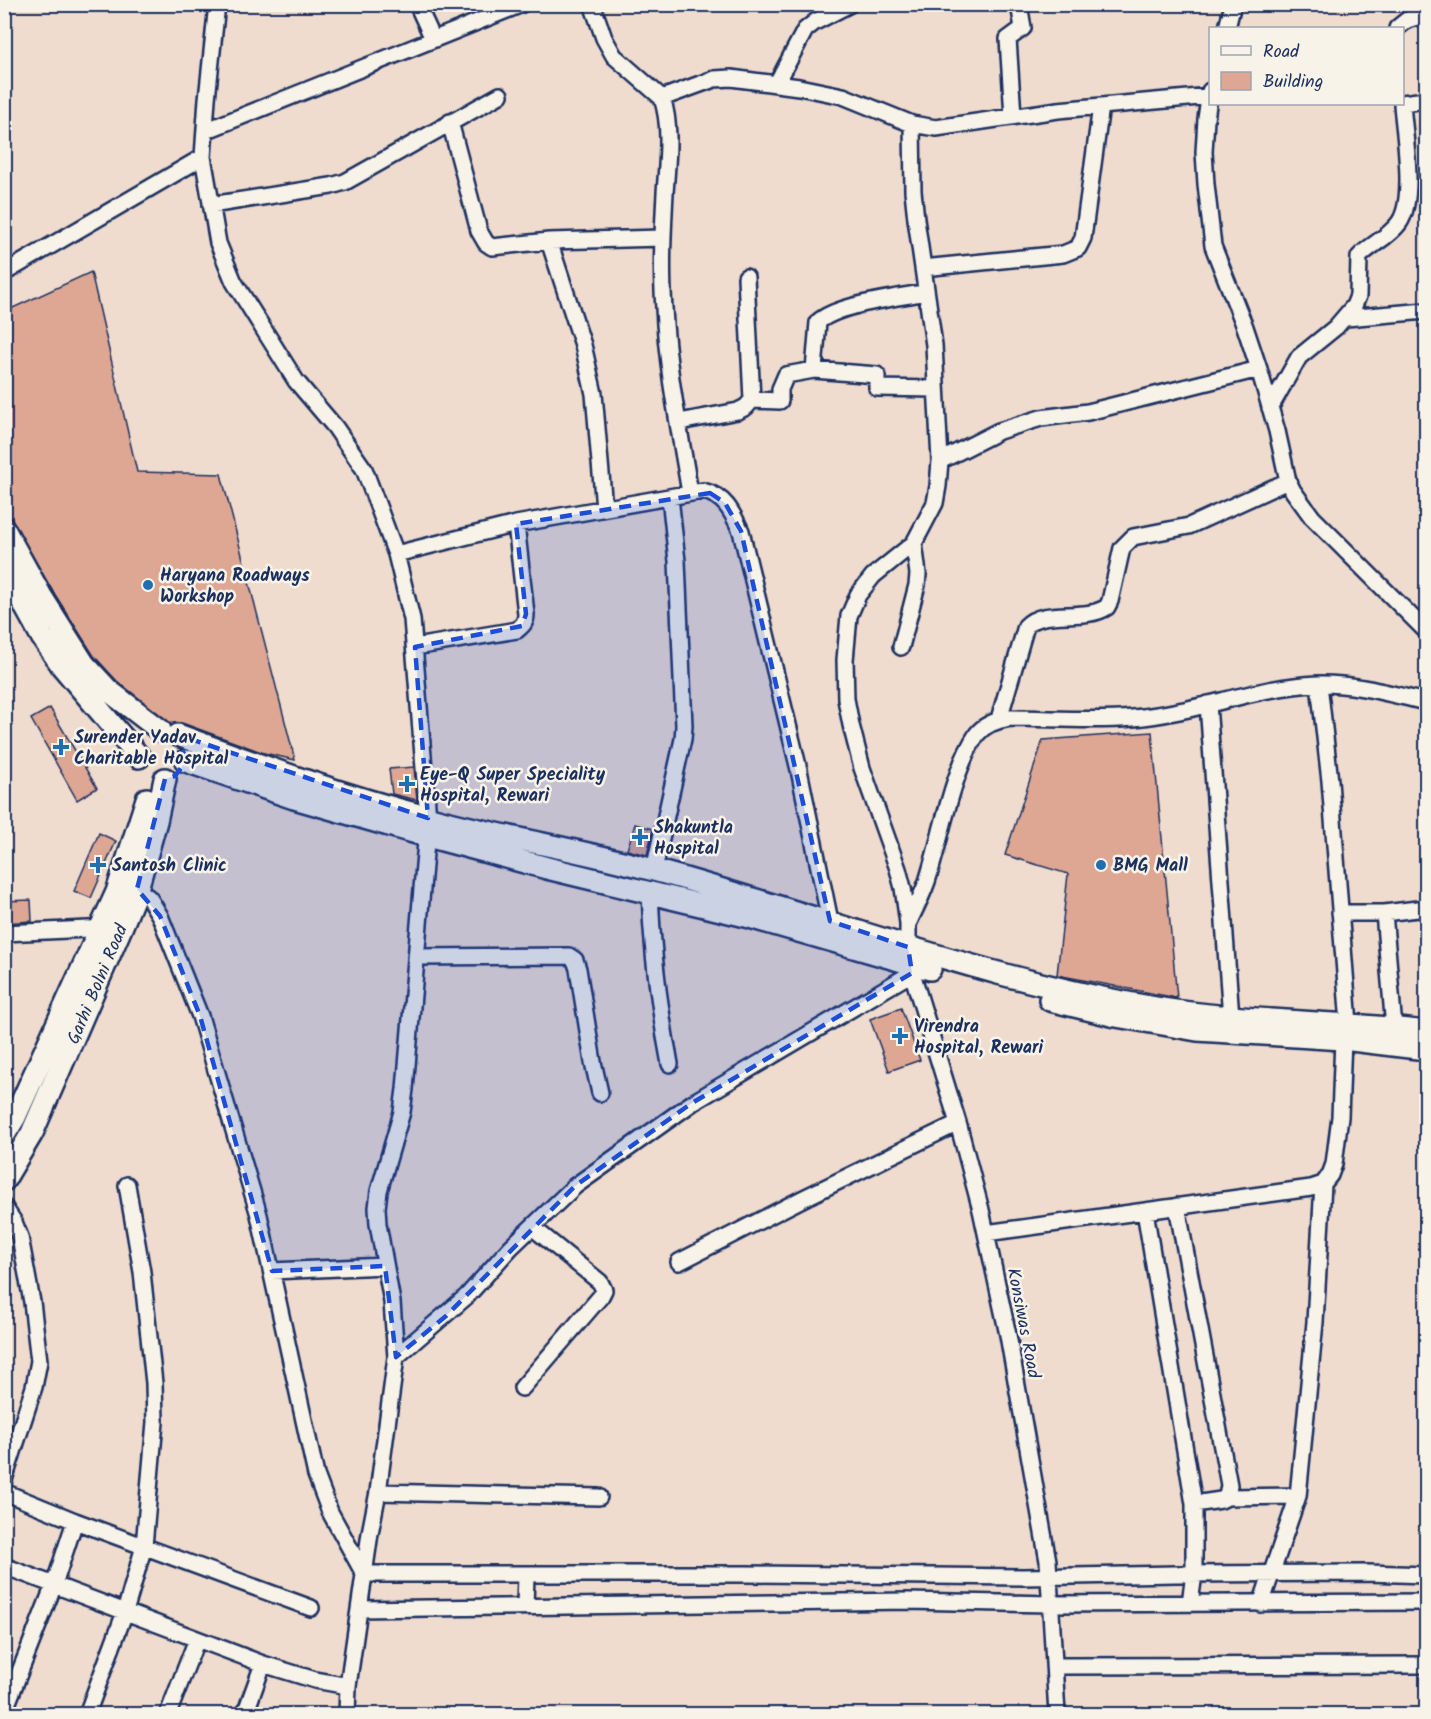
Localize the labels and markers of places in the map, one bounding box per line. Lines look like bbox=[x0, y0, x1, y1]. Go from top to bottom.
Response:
place label: Haryana Roadways Workshop bbox=[160, 562, 310, 612]
marker: Haryana Roadways Workshop bbox=[141, 578, 155, 592]
place label: Surender Yadav Charitable Hospital bbox=[74, 724, 229, 774]
marker: Surender Yadav Charitable Hospital bbox=[52, 738, 70, 756]
place label: Eye-Q Super Speciality Hospital, Rewari bbox=[420, 761, 606, 811]
marker: Eye-Q Super Speciality Hospital, Rewari bbox=[398, 775, 416, 793]
place label: Shakuntla Hospital bbox=[654, 814, 733, 864]
marker: Shakuntla Hospital bbox=[631, 828, 649, 846]
place label: Santosh Clinic bbox=[112, 852, 227, 881]
place label: BMG Mall bbox=[1113, 852, 1188, 881]
marker: Santosh Clinic bbox=[89, 856, 107, 874]
marker: BMG Mall bbox=[1094, 858, 1108, 872]
place label: Virendra Hospital, Rewari bbox=[914, 1013, 1044, 1063]
marker: Virendra Hospital, Rewari bbox=[891, 1027, 909, 1045]

